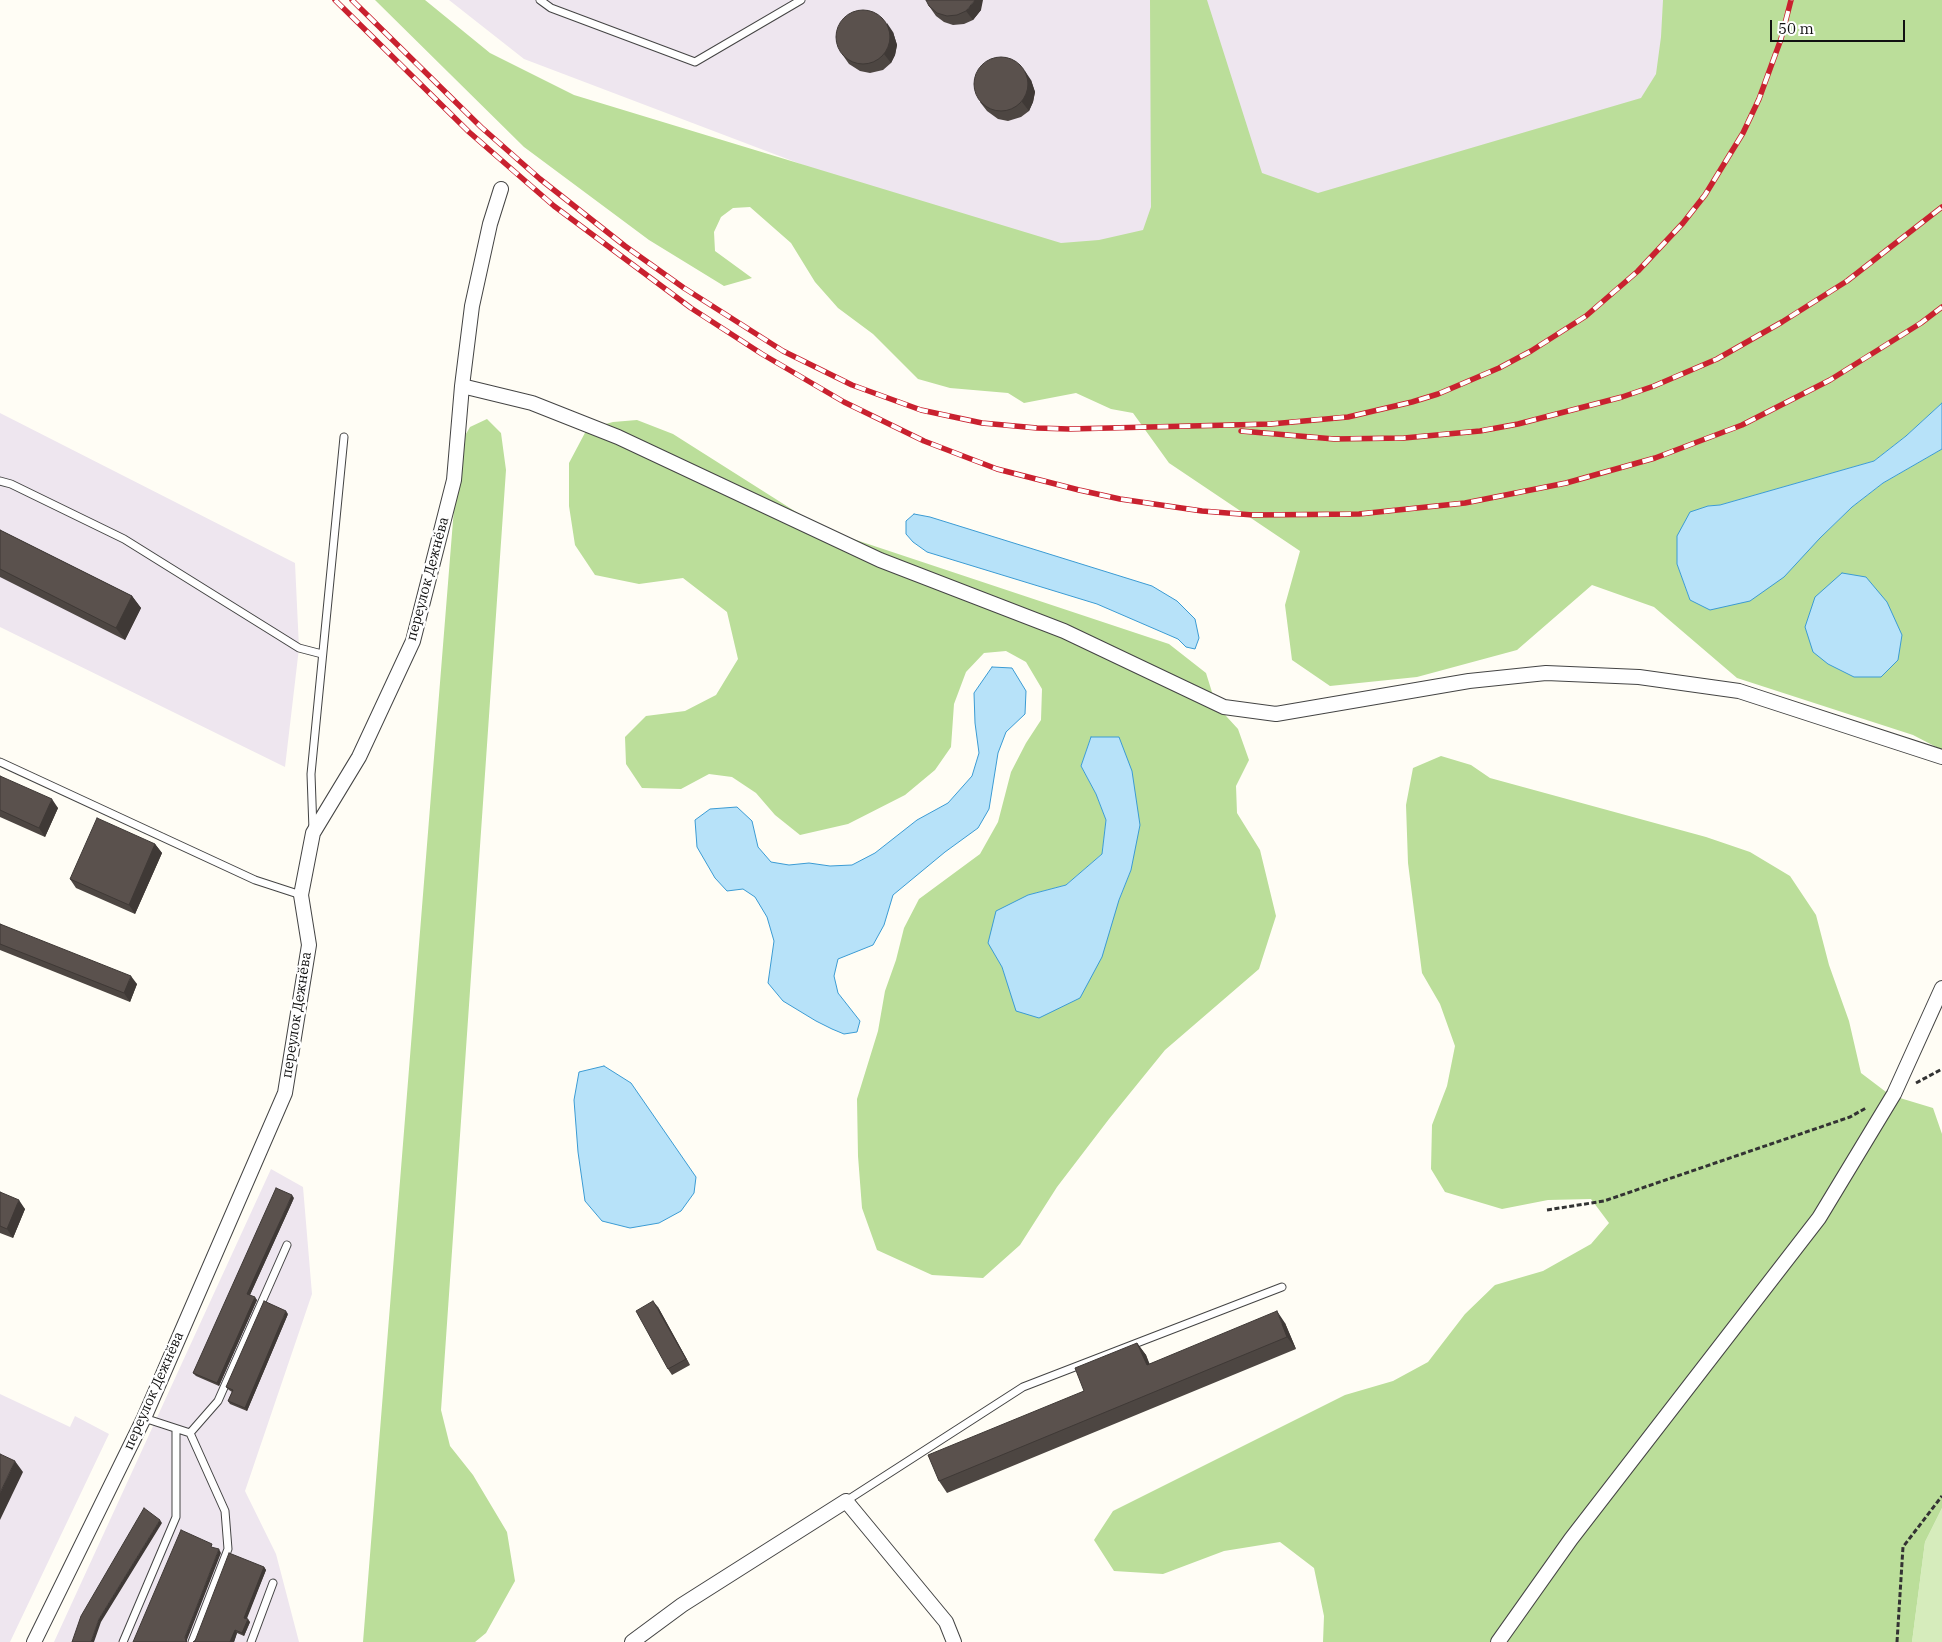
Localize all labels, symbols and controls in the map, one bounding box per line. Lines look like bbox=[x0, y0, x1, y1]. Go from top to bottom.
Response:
scale bar bbox=[1772, 10, 1907, 42]
text: 50 m bbox=[1778, 19, 1814, 38]
street label: переулок Дежнёва bbox=[403, 515, 453, 643]
street label: переулок Дежнёва bbox=[279, 951, 315, 1079]
street label: переулок Дежнёва bbox=[120, 1329, 188, 1453]

